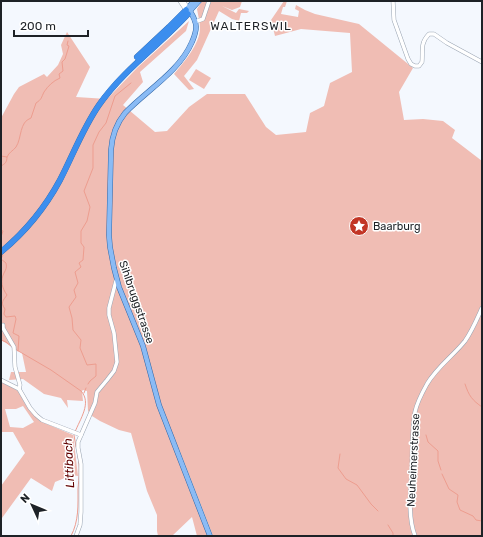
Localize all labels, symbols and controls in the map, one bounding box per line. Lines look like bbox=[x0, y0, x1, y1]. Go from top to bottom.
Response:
scale bar bbox=[14, 12, 88, 38]
text: 200 m bbox=[20, 19, 56, 33]
district label: WALTERSWIL bbox=[210, 19, 292, 33]
place icon: Baarburg bbox=[348, 215, 370, 237]
place label: Baarburg bbox=[373, 220, 420, 233]
street label: Sihlbruggstrasse bbox=[116, 259, 157, 345]
street label: Neuheimerstrasse bbox=[405, 413, 422, 507]
water label: Littibach bbox=[61, 438, 77, 488]
north arrow bbox=[12, 485, 52, 525]
text: N bbox=[18, 491, 33, 506]

